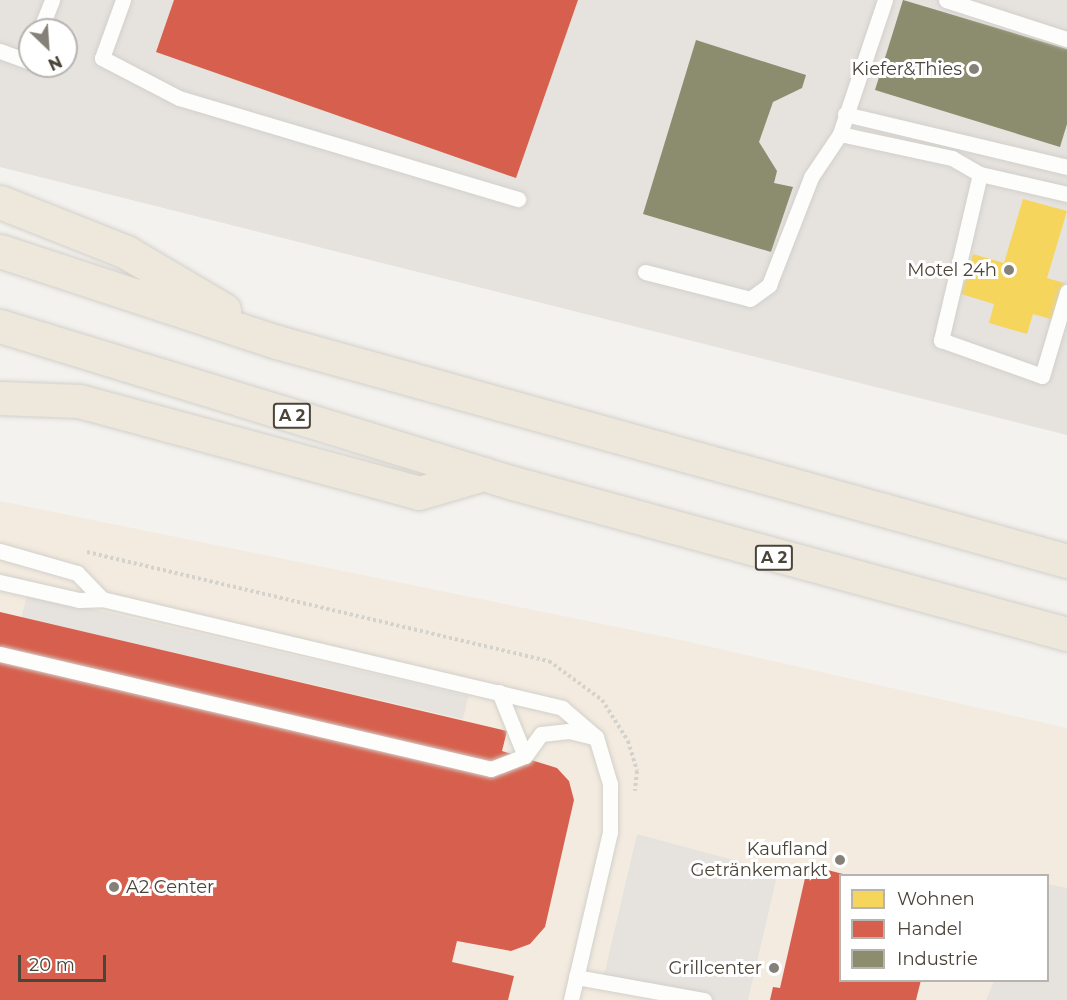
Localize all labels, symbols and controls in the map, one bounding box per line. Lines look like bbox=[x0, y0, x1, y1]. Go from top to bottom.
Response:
north arrow bbox=[18, 18, 78, 78]
text: N bbox=[45, 52, 65, 74]
place label: Kiefer&Thies bbox=[852, 58, 962, 80]
marker: Kiefer&Thies bbox=[967, 62, 981, 76]
place label: Motel 24h bbox=[907, 259, 997, 281]
marker: Motel 24h bbox=[1002, 263, 1016, 277]
road number: A 2 bbox=[272, 403, 312, 429]
road number: A 2 bbox=[754, 545, 794, 571]
place label: Kaufland Getränkemarkt bbox=[691, 839, 828, 882]
marker: Kaufland Getränkemarkt bbox=[833, 853, 847, 867]
legend bbox=[839, 874, 1049, 982]
place label: A2 Center bbox=[126, 876, 214, 898]
marker: A2 Center bbox=[107, 880, 121, 894]
text: Wohnen bbox=[897, 888, 975, 910]
text: Handel bbox=[897, 918, 962, 940]
scale bar bbox=[21, 943, 110, 981]
text: Industrie bbox=[897, 948, 978, 970]
text: 20 m bbox=[29, 954, 75, 976]
place label: Grillcenter bbox=[668, 957, 762, 979]
marker: Grillcenter bbox=[767, 961, 781, 975]

